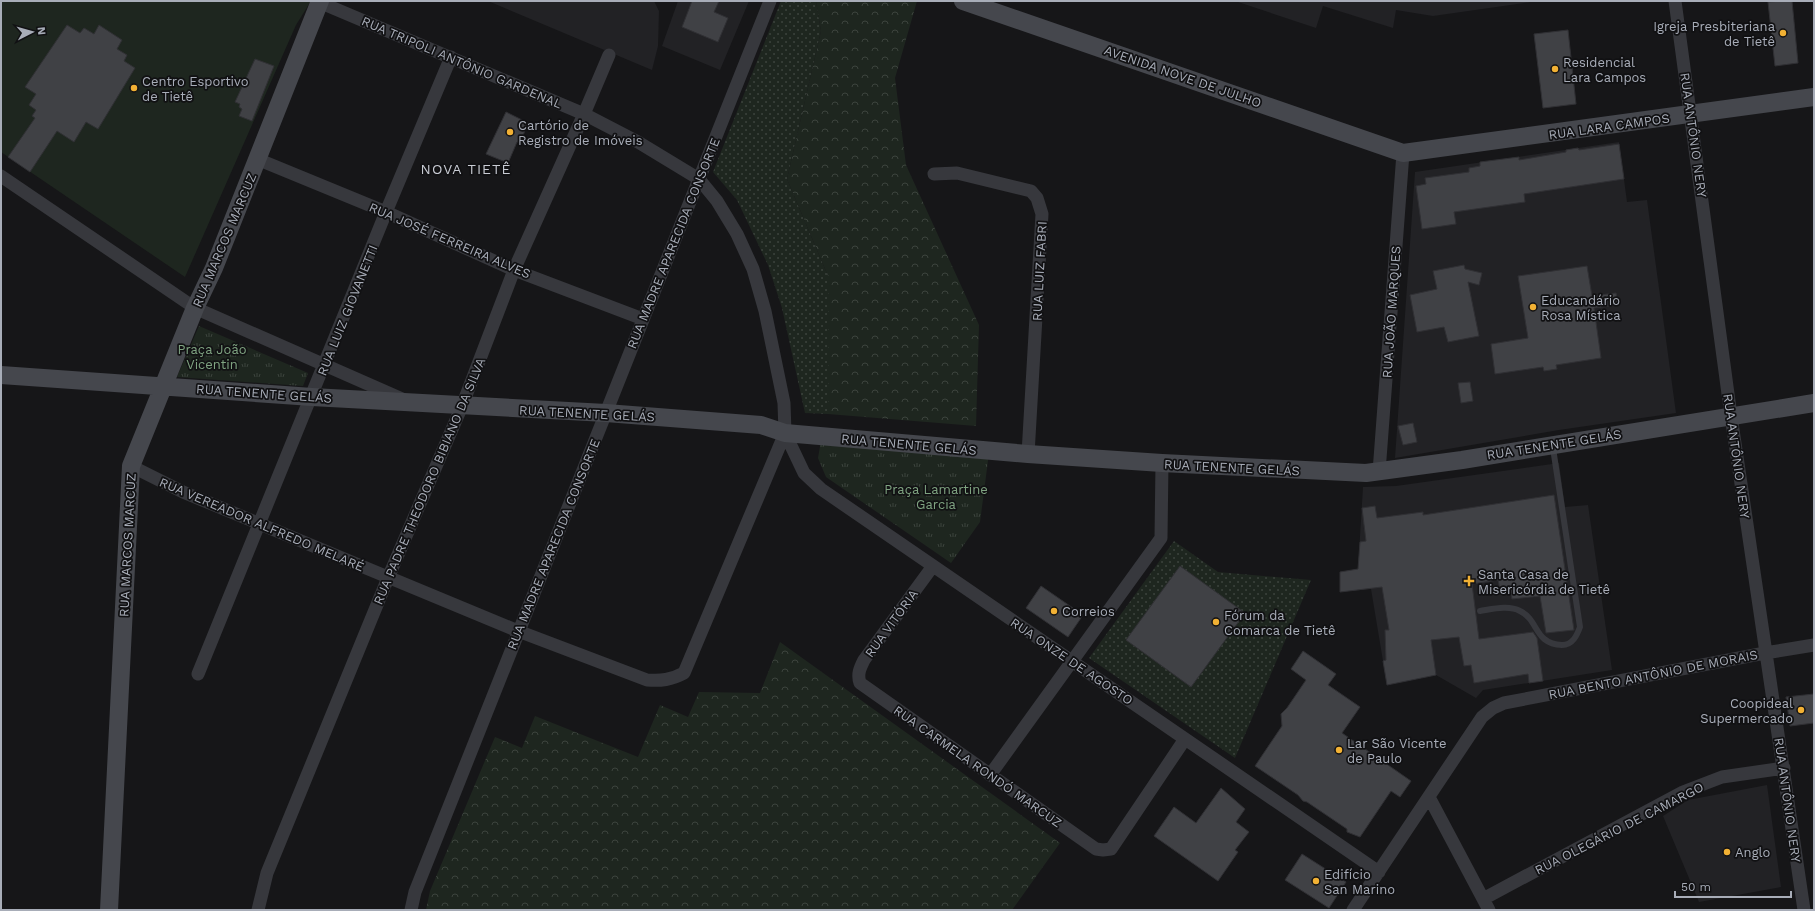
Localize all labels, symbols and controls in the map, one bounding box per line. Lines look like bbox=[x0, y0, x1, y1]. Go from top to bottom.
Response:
north arrow bbox=[12, 12, 52, 52]
street label: RUA TRIPOLI ANTÔNIO GARDENAL bbox=[359, 12, 565, 112]
place label: Igreja Presbiteriana de Tietê bbox=[1653, 19, 1776, 49]
text: N bbox=[35, 26, 48, 36]
marker: Igreja Presbiteriana de Tietê bbox=[1778, 28, 1788, 38]
street label: AVENIDA NOVE DE JULHO bbox=[1102, 43, 1263, 110]
place label: Residencial Lara Campos bbox=[1563, 55, 1646, 85]
marker: Residencial Lara Campos bbox=[1550, 64, 1560, 74]
street label: RUA ANTÔNIO NERY bbox=[1677, 71, 1711, 199]
place label: Centro Esportivo de Tietê bbox=[142, 74, 249, 104]
marker: Centro Esportivo de Tietê bbox=[129, 83, 139, 93]
street label: RUA LARA CAMPOS bbox=[1548, 111, 1671, 142]
place label: Cartório de Registro de Imóveis bbox=[518, 118, 643, 148]
marker: Cartório de Registro de Imóveis bbox=[505, 127, 515, 137]
street label: RUA MADRE APARECIDA CONSORTE bbox=[624, 135, 723, 351]
district label: NOVA TIETÊ bbox=[421, 161, 511, 177]
street label: RUA MARCOS MARCUZ bbox=[189, 171, 260, 310]
street label: RUA JOSÉ FERREIRA ALVES bbox=[367, 199, 533, 281]
street label: RUA LUIZ FABRI bbox=[1029, 221, 1050, 321]
street label: RUA LUIZ GIOVANETTI bbox=[314, 243, 381, 378]
street label: RUA JOÃO MARQUES bbox=[1379, 245, 1404, 379]
place label: Educandário Rosa Mística bbox=[1541, 293, 1621, 323]
marker: Educandário Rosa Mística bbox=[1528, 302, 1538, 312]
park label: Praça João Vicentin bbox=[177, 342, 247, 372]
street label: RUA PADRE THEODORO BIBIANO DA SILVA bbox=[370, 355, 489, 607]
street label: RUA TENENTE GELÁS bbox=[196, 380, 332, 406]
street label: RUA ANTÔNIO NERY bbox=[1720, 392, 1754, 520]
street label: RUA TENENTE GELÁS bbox=[519, 401, 655, 425]
street label: RUA TENENTE GELÁS bbox=[1486, 425, 1622, 463]
street label: RUA TENENTE GELÁS bbox=[841, 430, 977, 458]
street label: RUA MADRE APARECIDA CONSORTE bbox=[504, 436, 603, 652]
street label: RUA TENENTE GELÁS bbox=[1164, 455, 1300, 479]
street label: RUA MARCOS MARCUZ bbox=[116, 473, 139, 617]
street label: RUA VEREADOR ALFREDO MELARÉ bbox=[157, 473, 367, 575]
park label: Praça Lamartine Garcia bbox=[884, 482, 988, 512]
place label: Santa Casa de Misericórdia de Tietê bbox=[1478, 567, 1610, 597]
marker: Santa Casa de Misericórdia de Tietê bbox=[1463, 575, 1475, 587]
street label: RUA VITÓRIA bbox=[861, 586, 921, 660]
place label: Correios bbox=[1062, 604, 1115, 619]
marker: Correios bbox=[1049, 606, 1059, 616]
place label: Fórum da Comarca de Tietê bbox=[1224, 608, 1335, 638]
street label: RUA ONZE DE AGOSTO bbox=[1008, 615, 1136, 708]
marker: Fórum da Comarca de Tietê bbox=[1211, 617, 1221, 627]
street label: RUA BENTO ANTÔNIO DE MORAIS bbox=[1547, 646, 1759, 702]
place label: Coopideal Supermercado bbox=[1700, 696, 1793, 726]
street label: RUA CARMELA RONDÓ MARCUZ bbox=[891, 702, 1065, 830]
marker: Coopideal Supermercado bbox=[1796, 705, 1806, 715]
place label: Lar São Vicente de Paulo bbox=[1347, 736, 1447, 766]
street label: RUA ANTÔNIO NERY bbox=[1771, 736, 1805, 864]
marker: Lar São Vicente de Paulo bbox=[1334, 745, 1344, 755]
street label: RUA OLEGÁRIO DE CAMARGO bbox=[1532, 778, 1706, 878]
place label: Anglo bbox=[1735, 845, 1771, 860]
marker: Anglo bbox=[1722, 847, 1732, 857]
place label: Edifício San Marino bbox=[1324, 867, 1395, 897]
scale bar bbox=[1675, 873, 1791, 899]
marker: Edifício San Marino bbox=[1311, 876, 1321, 886]
text: 50 m bbox=[1681, 880, 1711, 894]

